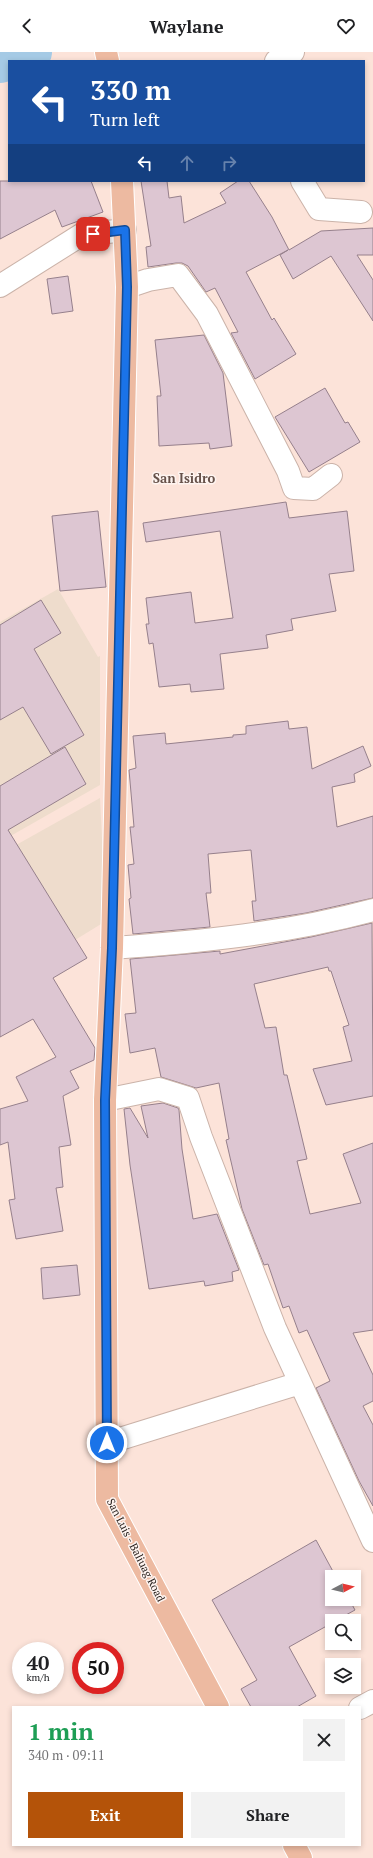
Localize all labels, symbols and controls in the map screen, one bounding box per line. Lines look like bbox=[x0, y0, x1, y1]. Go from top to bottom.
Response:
text: Waylane bbox=[149, 14, 224, 38]
icon: back bbox=[16, 15, 38, 37]
icon: heart bbox=[335, 15, 357, 37]
text: 330 m bbox=[90, 71, 171, 108]
icon: left bbox=[24, 76, 76, 128]
text: Turn left bbox=[90, 107, 160, 131]
icon: left bbox=[134, 152, 156, 174]
icon: ahead bbox=[176, 152, 198, 174]
icon: right bbox=[218, 152, 240, 174]
pin bbox=[76, 217, 110, 251]
icon: arrive bbox=[82, 223, 104, 245]
district label: San Isidro bbox=[153, 469, 216, 487]
position arrow bbox=[86, 1422, 128, 1464]
street label: San Luis - Baliuag Road bbox=[104, 1496, 168, 1604]
north arrow bbox=[325, 1570, 361, 1606]
map controls bbox=[325, 1570, 361, 1694]
button: search bbox=[325, 1614, 361, 1650]
speed limit sign: 50 bbox=[72, 1642, 124, 1694]
text: 40 bbox=[27, 1649, 49, 1676]
button: layers bbox=[325, 1658, 361, 1694]
text: km/h bbox=[26, 1671, 50, 1684]
text: 1 min bbox=[28, 1715, 94, 1747]
button: close bbox=[303, 1719, 345, 1761]
text: 340 m · 09:11 bbox=[28, 1746, 105, 1764]
button: Exit bbox=[28, 1792, 183, 1838]
button: Share bbox=[191, 1792, 345, 1838]

